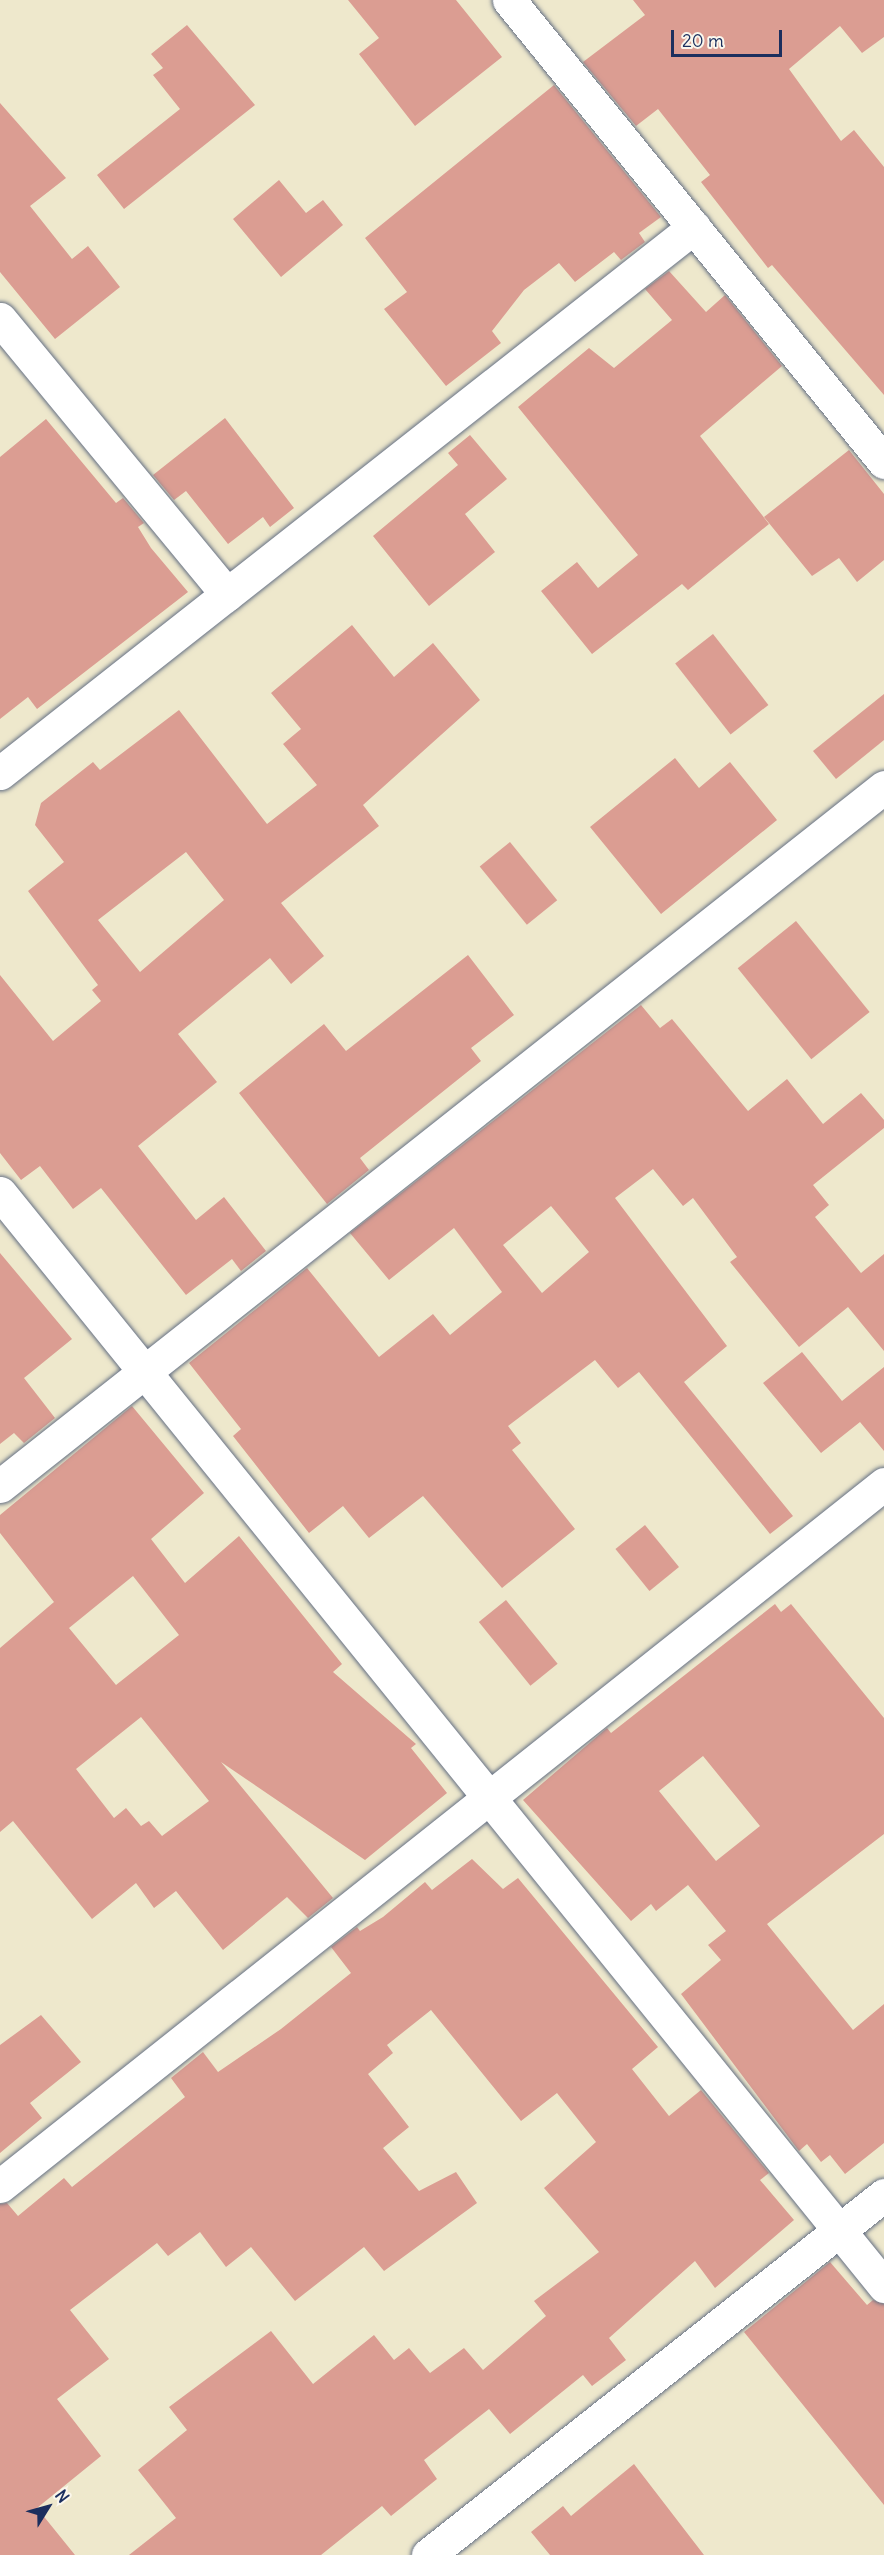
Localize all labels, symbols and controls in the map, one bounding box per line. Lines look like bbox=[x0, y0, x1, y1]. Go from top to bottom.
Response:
scale bar bbox=[674, 18, 785, 56]
text: 20 m bbox=[682, 29, 724, 52]
north arrow bbox=[18, 2477, 78, 2537]
text: N bbox=[51, 2486, 74, 2507]

